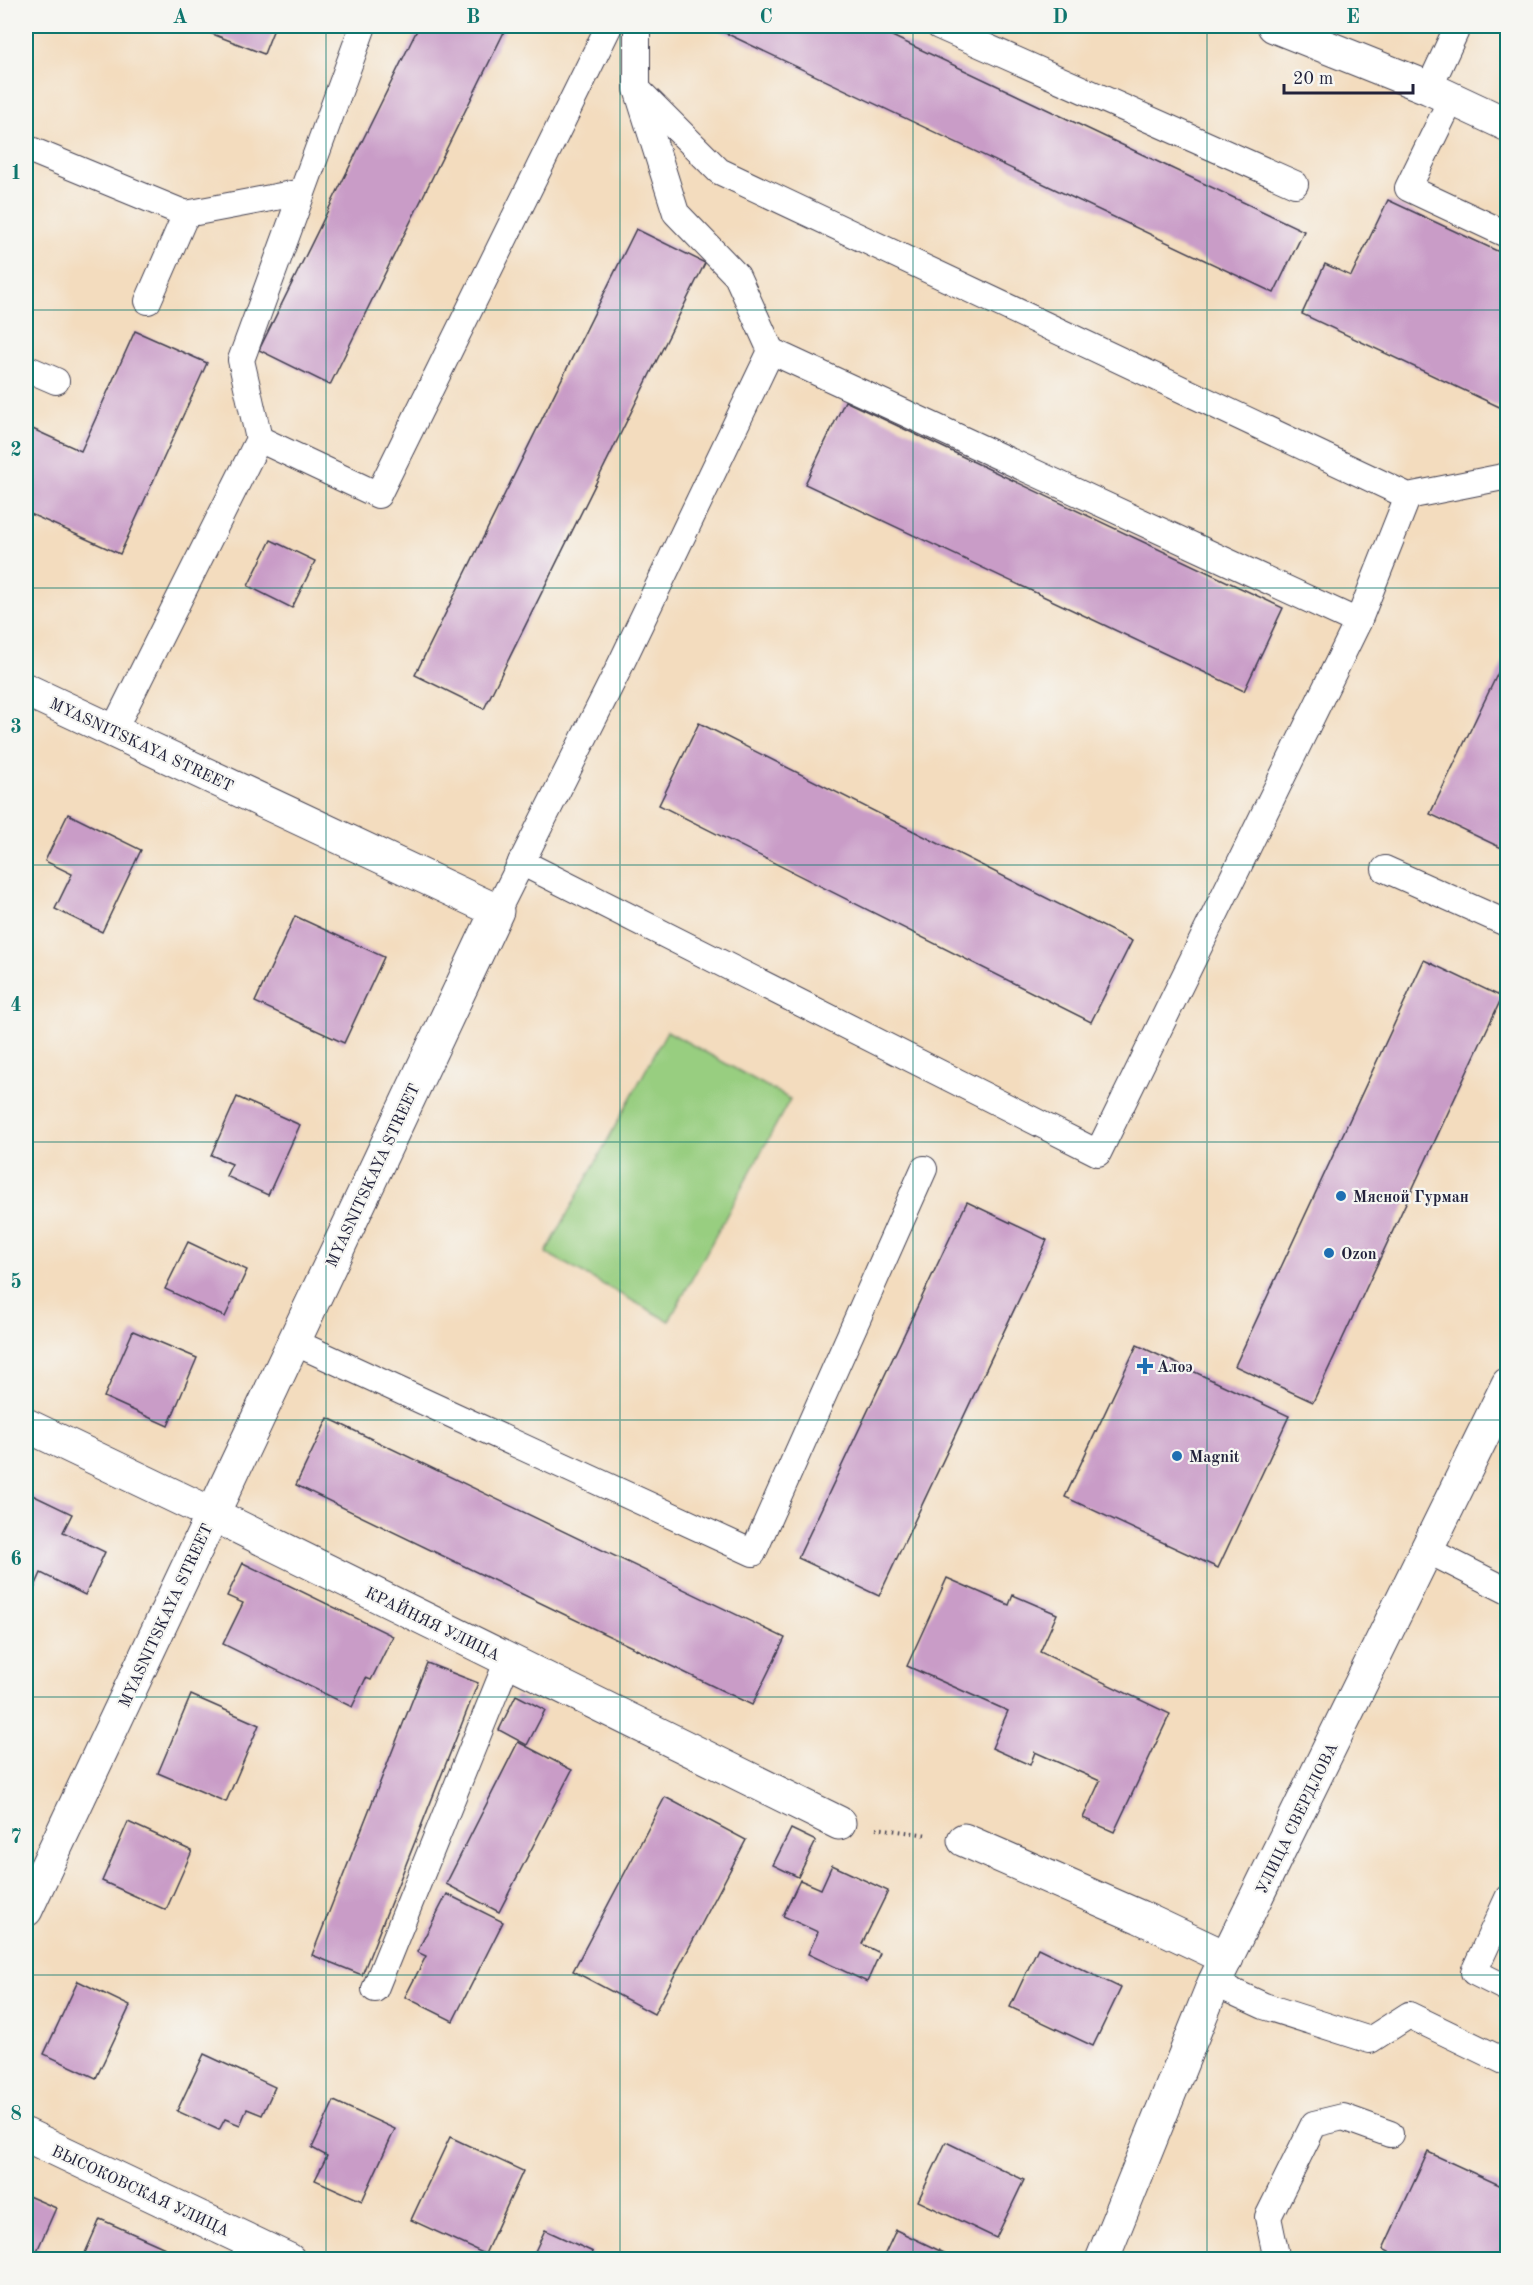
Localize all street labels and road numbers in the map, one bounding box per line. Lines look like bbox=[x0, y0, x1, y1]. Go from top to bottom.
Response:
street label: MYASNITSKAYA STREET bbox=[47, 696, 235, 795]
street label: MYASNITSKAYA STREET bbox=[324, 1082, 423, 1270]
street label: MYASNITSKAYA STREET bbox=[117, 1522, 216, 1710]
street label: КРАЙНЯЯ УЛИЦА bbox=[362, 1582, 504, 1664]
street label: УЛИЦА СВЕРДЛОВА bbox=[1254, 1741, 1341, 1897]
street label: ВЫСОКОВСКАЯ УЛИЦА bbox=[49, 2144, 232, 2240]

